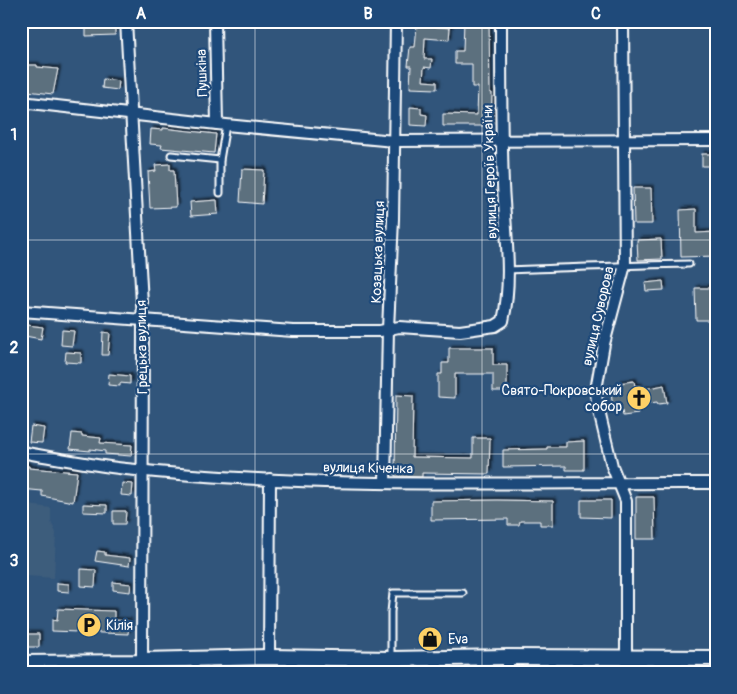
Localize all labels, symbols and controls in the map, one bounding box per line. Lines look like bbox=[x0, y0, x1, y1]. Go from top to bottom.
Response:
text: A bbox=[136, 4, 147, 24]
text: B bbox=[363, 4, 373, 24]
text: C bbox=[591, 4, 601, 24]
street label: Пушкіна bbox=[193, 49, 211, 97]
street label: вулиця Героїв України bbox=[479, 105, 501, 239]
text: 1 bbox=[11, 125, 17, 145]
street label: Козацька вулиця bbox=[368, 200, 388, 304]
street label: вулиця Суворова bbox=[578, 265, 618, 367]
street label: Грецька вулиця bbox=[133, 300, 151, 394]
text: 2 bbox=[10, 338, 19, 358]
place label: Свято-Покровський собор bbox=[502, 382, 622, 415]
church icon: Свято-Покровський собор bbox=[626, 385, 652, 411]
street label: вулиця Кіченка bbox=[323, 459, 413, 477]
text: 3 bbox=[10, 551, 19, 571]
parking icon: Кілія bbox=[76, 612, 102, 638]
place label: Кілія bbox=[106, 617, 133, 634]
shop icon: Eva bbox=[417, 626, 443, 652]
place label: Eva bbox=[448, 631, 468, 648]

